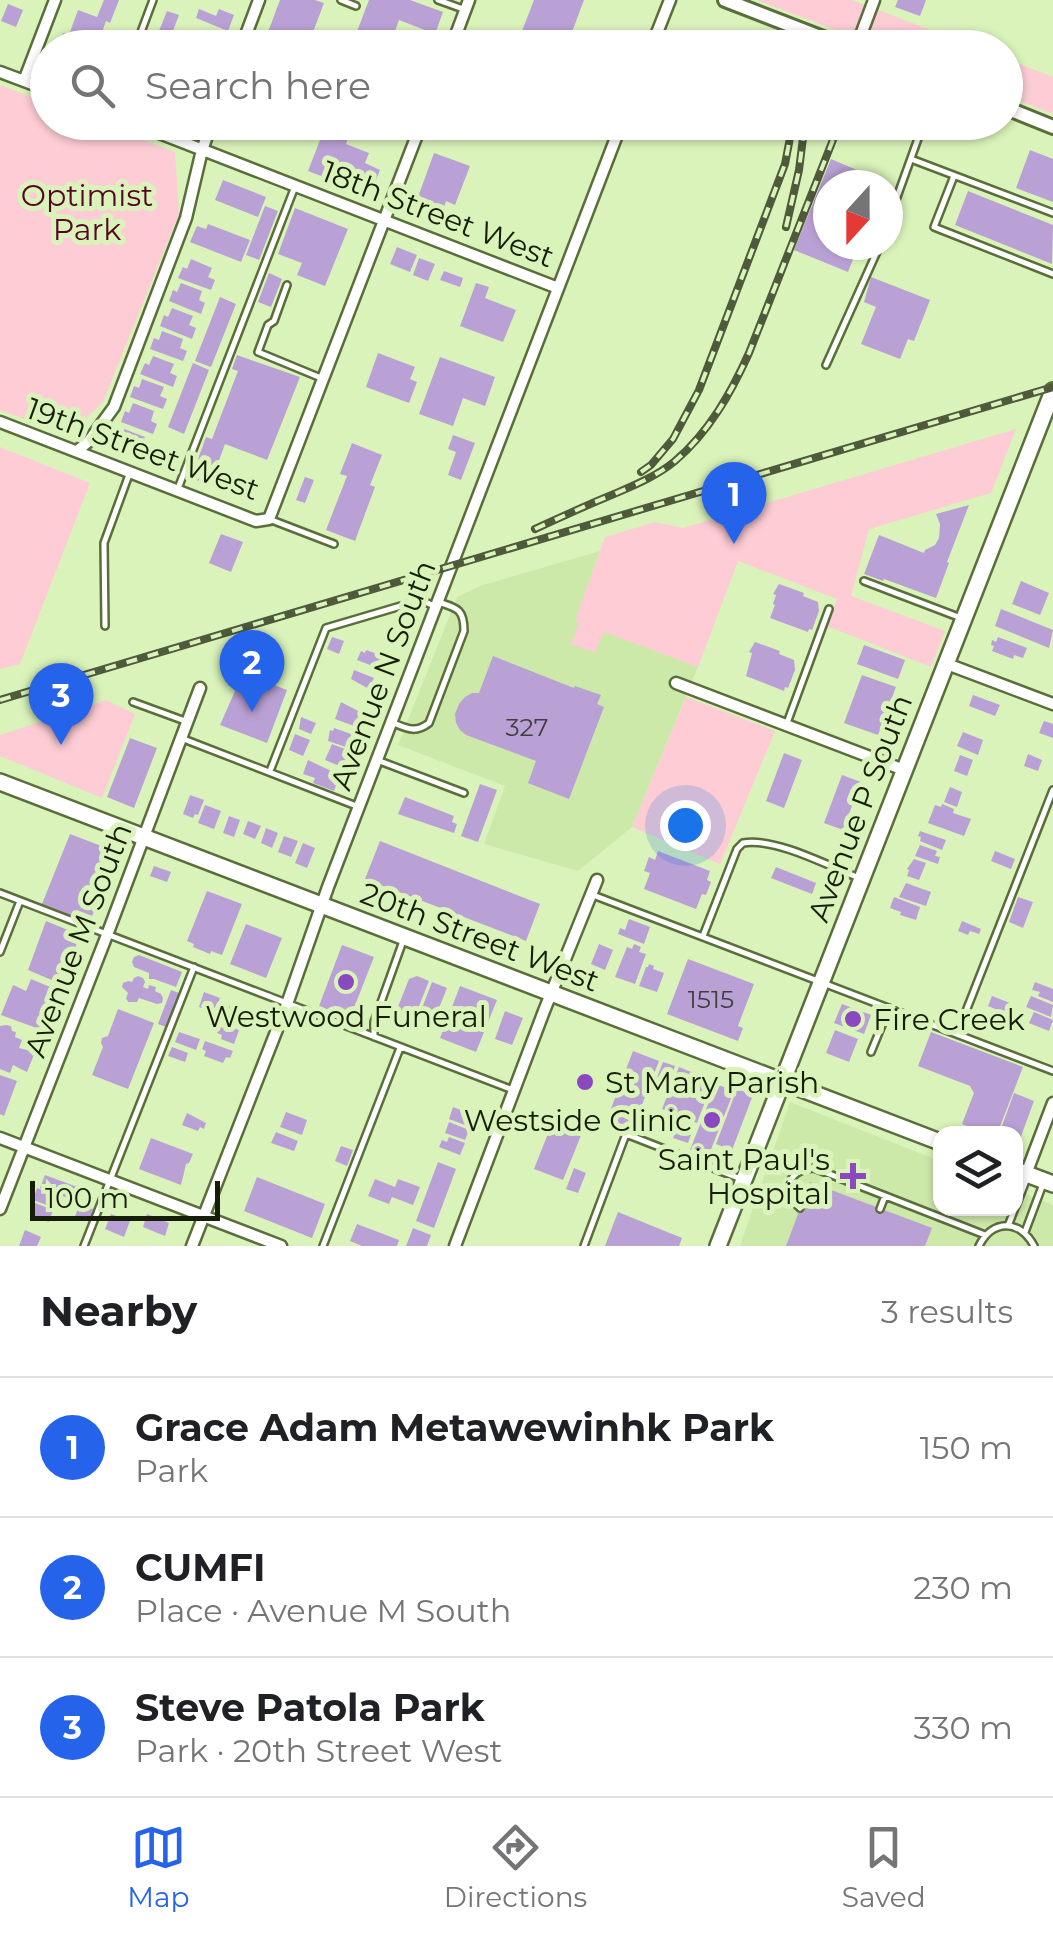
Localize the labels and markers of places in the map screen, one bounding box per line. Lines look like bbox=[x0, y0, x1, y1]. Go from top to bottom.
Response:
pin: 1 bbox=[702, 462, 766, 544]
pin: 2 bbox=[220, 630, 284, 712]
pin: 3 bbox=[28, 662, 94, 745]
marker: Westwood Funeral bbox=[335, 971, 357, 993]
place label: Westwood Funeral bbox=[205, 998, 487, 1035]
place label: Fire Creek bbox=[873, 1001, 1025, 1038]
marker: Fire Creek bbox=[842, 1008, 864, 1030]
place label: St Mary Parish bbox=[605, 1064, 819, 1101]
marker: St Mary Parish bbox=[574, 1071, 596, 1093]
place label: Westside Clinic bbox=[464, 1102, 692, 1139]
marker: Westside Clinic bbox=[701, 1109, 723, 1131]
place label: Saint Paul's Hospital bbox=[658, 1141, 830, 1212]
marker: Saint Paul's Hospital bbox=[840, 1163, 866, 1189]

